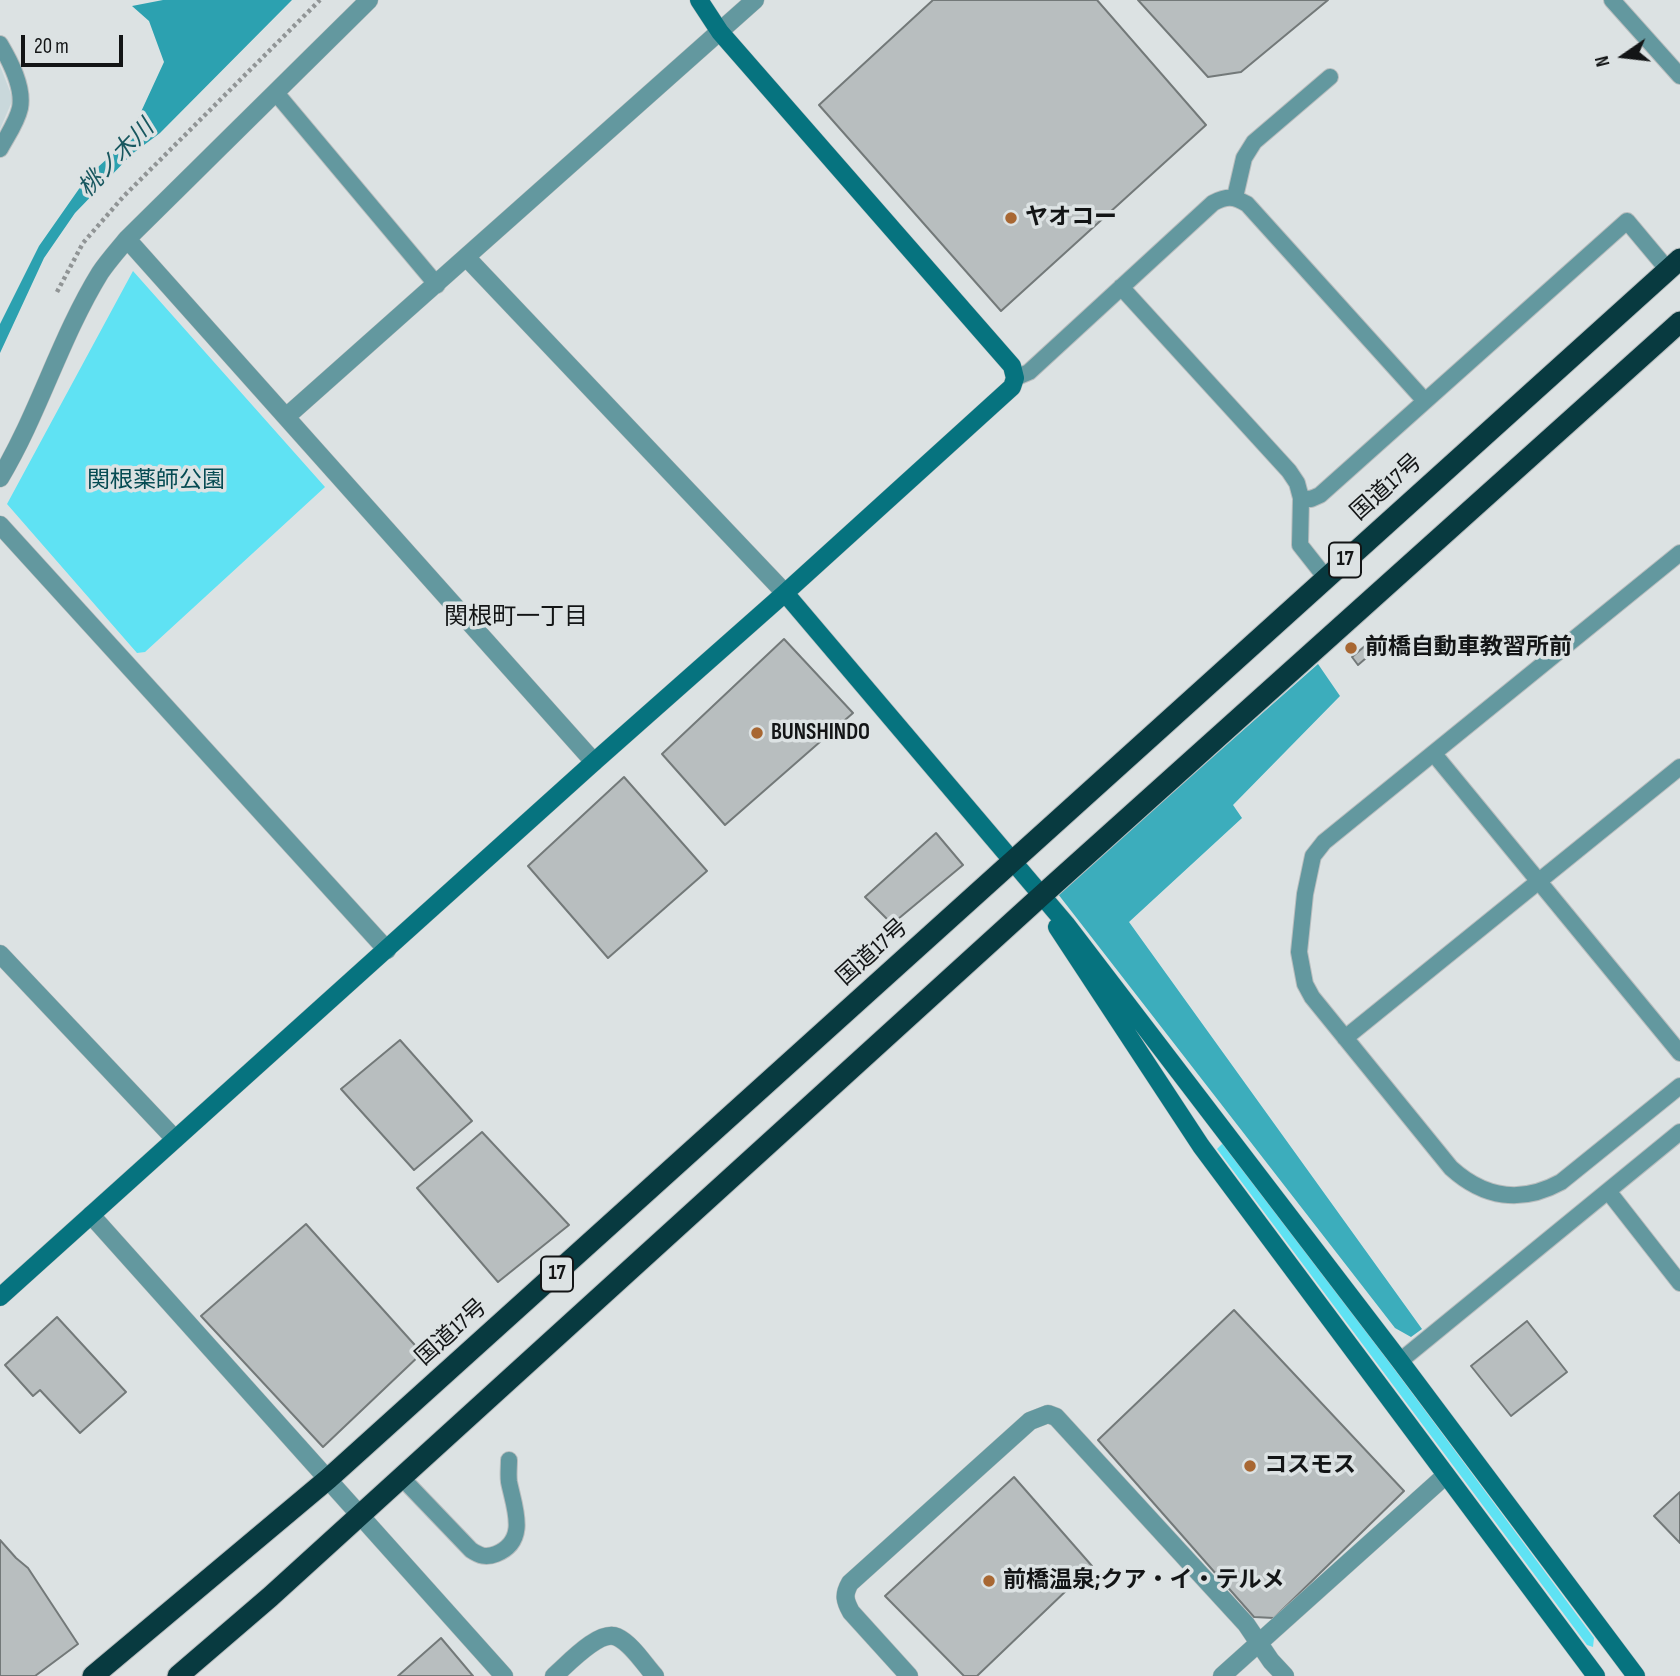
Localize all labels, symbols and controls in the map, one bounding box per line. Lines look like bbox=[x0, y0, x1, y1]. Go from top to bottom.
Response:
scale bar bbox=[24, 21, 126, 65]
north arrow bbox=[1589, 21, 1659, 91]
text: 20 m bbox=[34, 34, 69, 59]
text: N bbox=[1591, 53, 1616, 69]
water label: 桃ノ木川 bbox=[73, 114, 161, 204]
place label: ヤオコー bbox=[1025, 204, 1117, 232]
marker: ヤオコー bbox=[1003, 210, 1019, 226]
street label: 国道17号 bbox=[1346, 449, 1428, 527]
park label: 関根薬師公園 bbox=[87, 467, 225, 495]
road number: 17 bbox=[1329, 542, 1361, 578]
district label: 関根町一丁目 bbox=[444, 604, 588, 632]
place label: 前橋自動車教習所前 bbox=[1365, 634, 1572, 662]
marker: 前橋自動車教習所前 bbox=[1343, 640, 1359, 656]
place label: BUNSHINDO bbox=[771, 719, 870, 747]
marker: BUNSHINDO bbox=[749, 725, 765, 741]
street label: 国道17号 bbox=[832, 914, 914, 992]
road number: 17 bbox=[541, 1256, 573, 1292]
street label: 国道17号 bbox=[411, 1294, 493, 1372]
place label: コスモス bbox=[1264, 1452, 1356, 1480]
marker: コスモス bbox=[1242, 1458, 1258, 1474]
place label: 前橋温泉;クア・イ・テルメ bbox=[1003, 1567, 1284, 1595]
marker: 前橋温泉;クア・イ・テルメ bbox=[981, 1573, 997, 1589]

